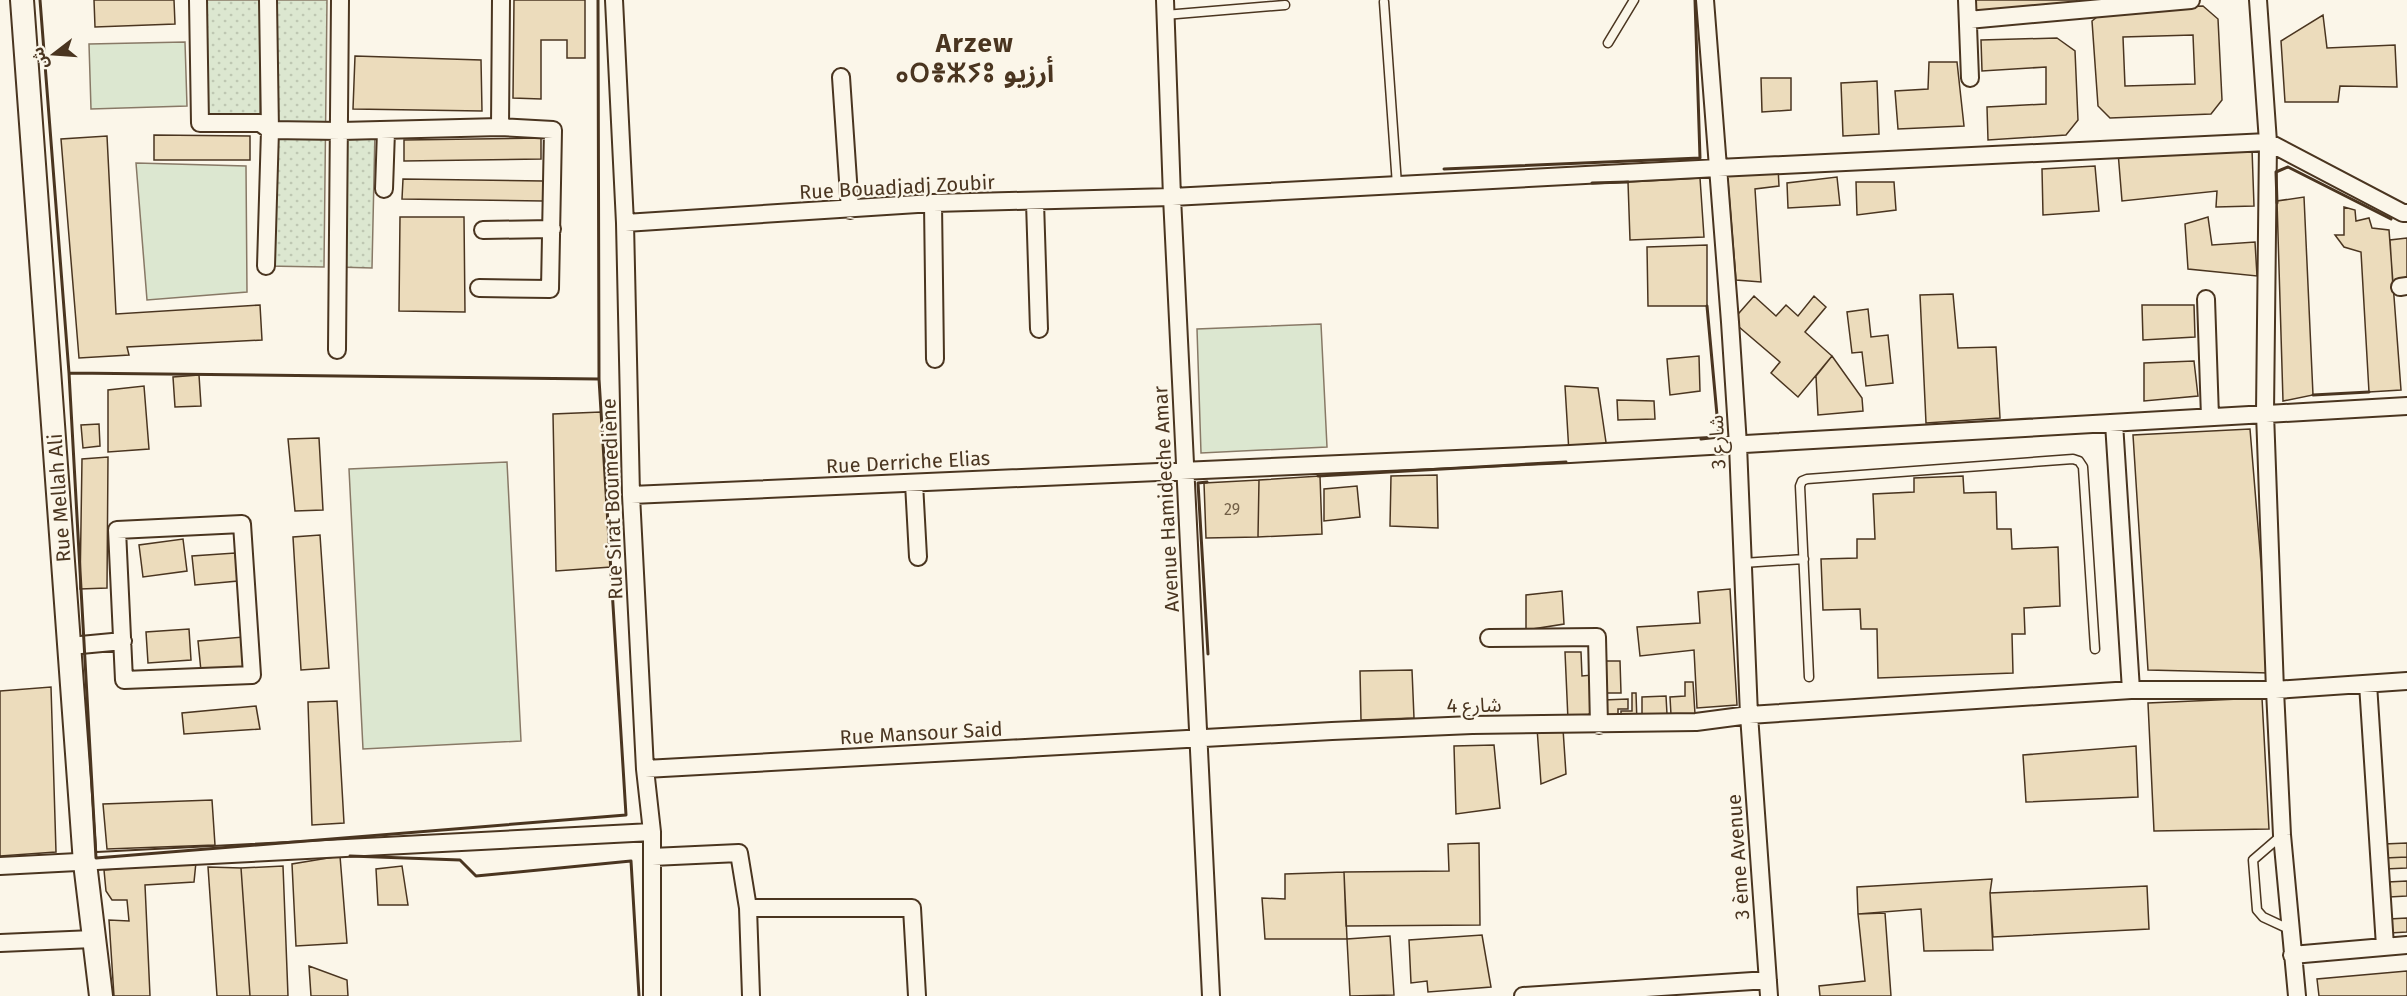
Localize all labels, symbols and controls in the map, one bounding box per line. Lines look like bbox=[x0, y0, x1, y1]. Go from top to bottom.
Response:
north arrow bbox=[24, 24, 84, 84]
district label: Arzew ⴰⵔⴻⵣⵢⵓ أرزيو bbox=[896, 28, 1054, 89]
text: ش bbox=[28, 45, 52, 71]
street label: Rue Bouadjadj Zoubir bbox=[798, 170, 996, 204]
street label: Avenue Hamideche Amar bbox=[1148, 385, 1184, 613]
street label: Rue Sirat Boumediène bbox=[596, 398, 628, 600]
street label: شارع 3 bbox=[1704, 414, 1733, 470]
street label: Rue Mellah Ali bbox=[43, 433, 75, 563]
street label: Rue Derriche Elias bbox=[825, 446, 991, 478]
house number: 29 bbox=[1224, 500, 1240, 519]
street label: شارع 4 bbox=[1446, 693, 1502, 720]
street label: Rue Mansour Said bbox=[839, 717, 1003, 749]
street label: 3 ème Avenue bbox=[1722, 793, 1754, 921]

